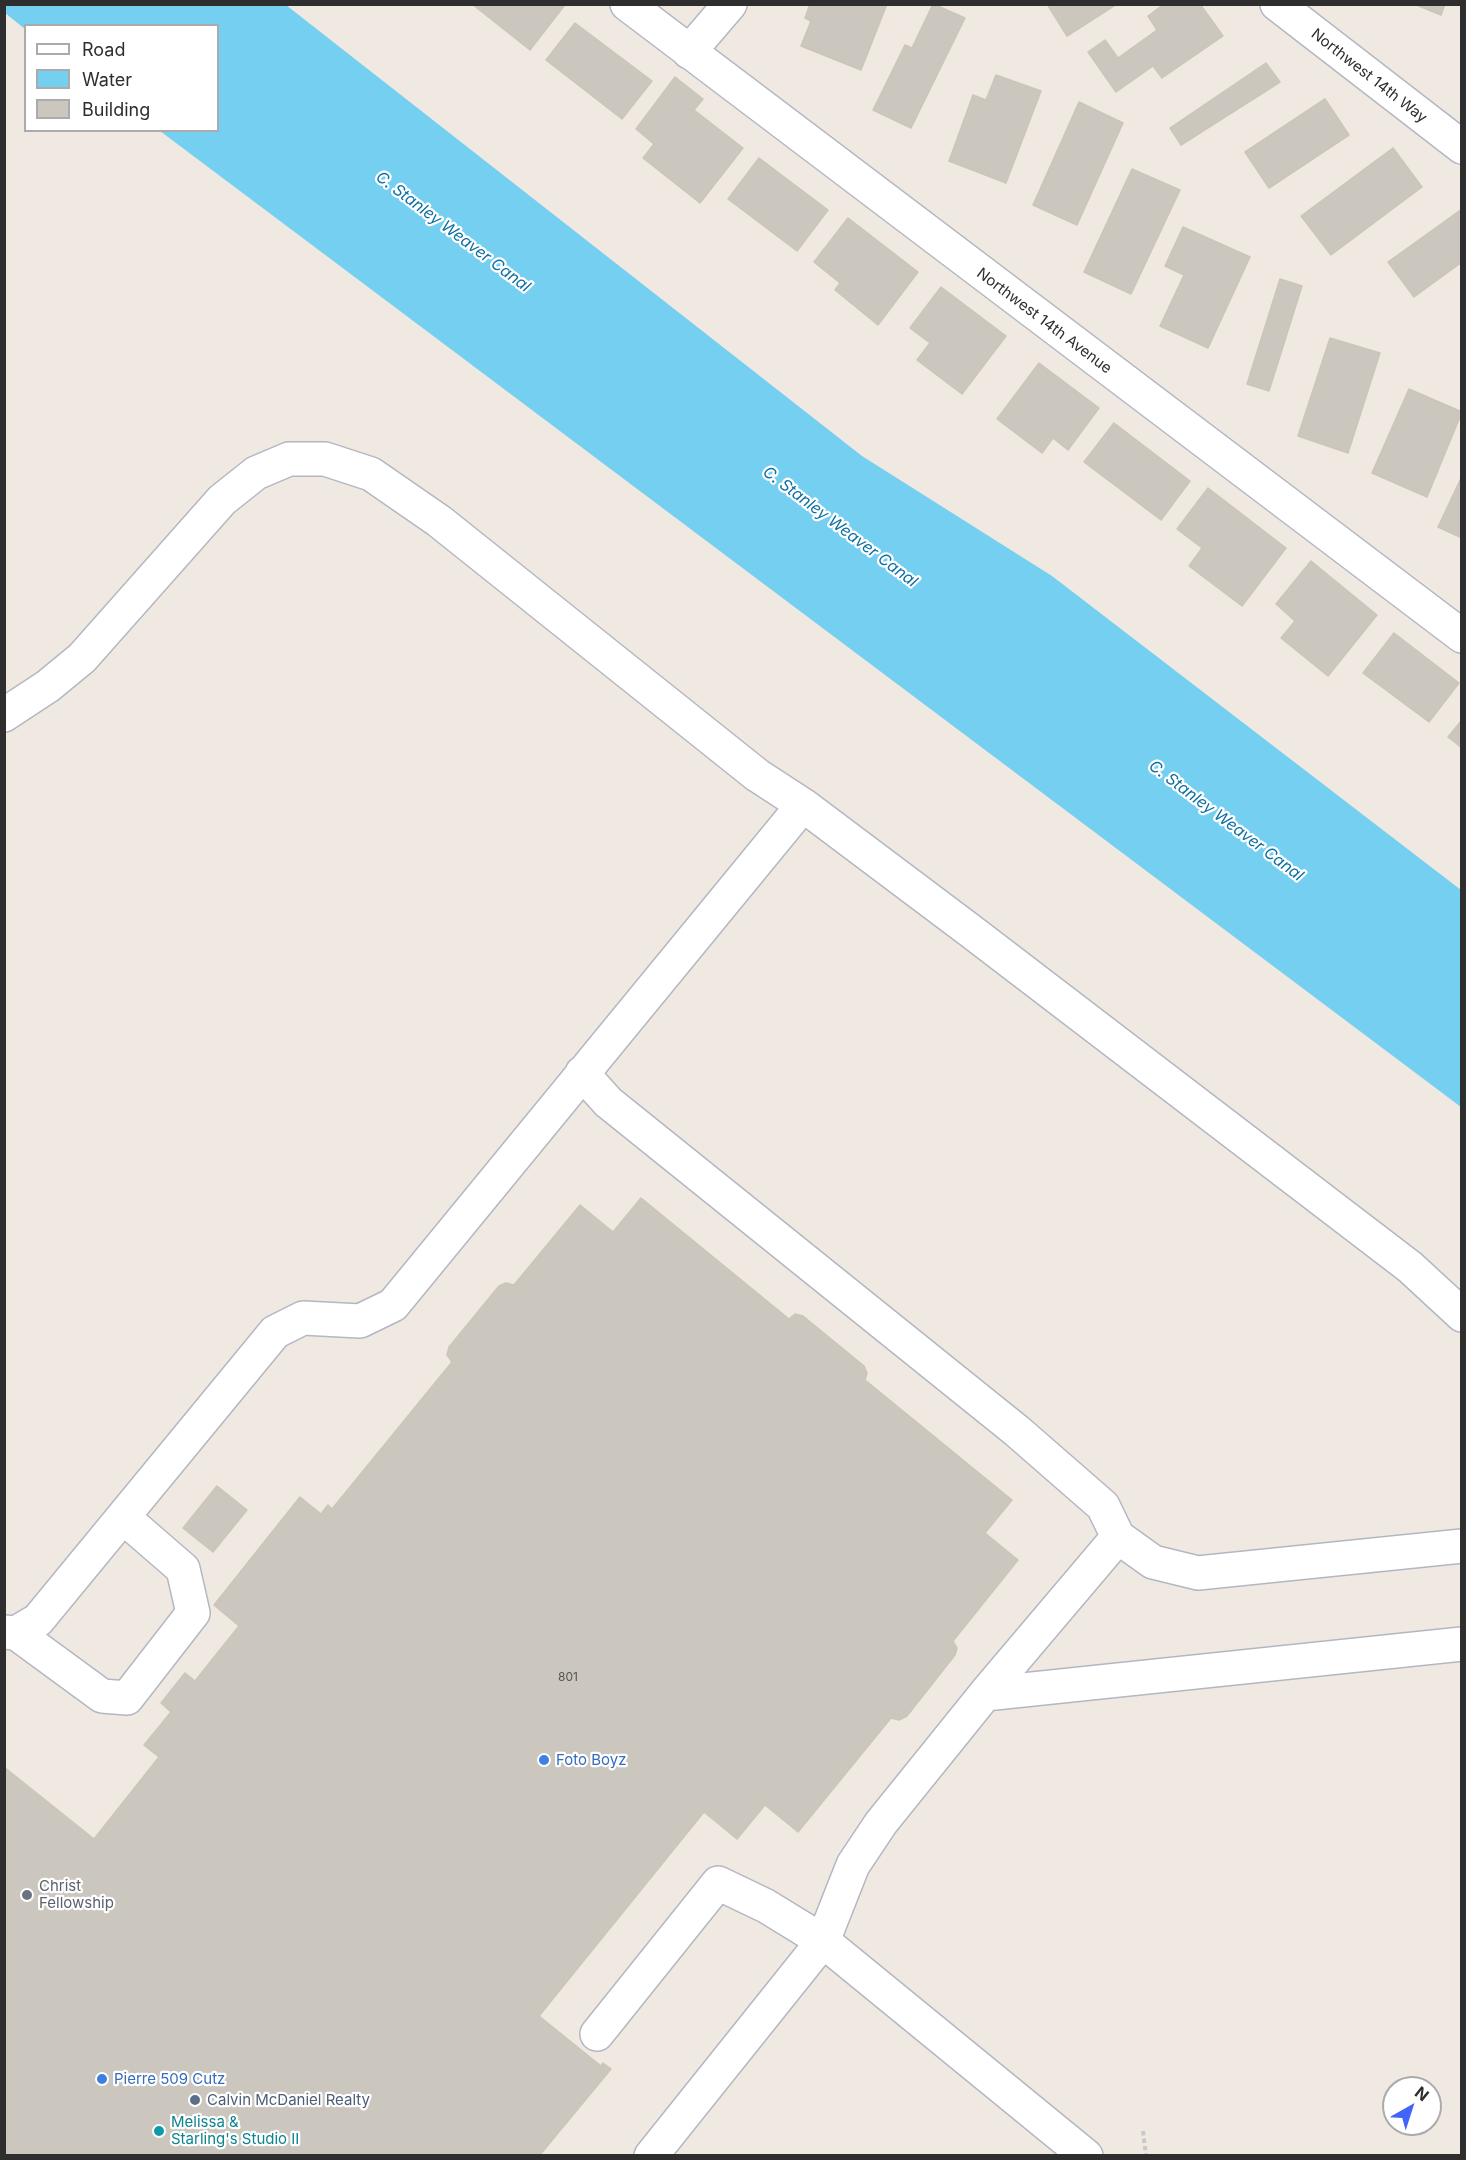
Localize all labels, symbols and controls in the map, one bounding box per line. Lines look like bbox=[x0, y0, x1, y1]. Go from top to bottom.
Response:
legend bbox=[24, 24, 219, 132]
street label: Northwest 14th Way bbox=[1307, 25, 1431, 127]
text: Road bbox=[82, 39, 125, 60]
text: Water bbox=[82, 69, 132, 90]
text: Building bbox=[82, 99, 150, 120]
water label: C. Stanley Weaver Canal bbox=[372, 168, 534, 296]
street label: Northwest 14th Avenue bbox=[973, 264, 1115, 378]
water label: C. Stanley Weaver Canal bbox=[759, 463, 921, 591]
water label: C. Stanley Weaver Canal bbox=[1145, 757, 1307, 885]
house number: 801 bbox=[558, 1670, 578, 1684]
place label: Foto Boyz bbox=[556, 1751, 626, 1769]
marker: Foto Boyz bbox=[537, 1753, 551, 1767]
place label: Christ Fellowship bbox=[39, 1877, 114, 1912]
marker: Christ Fellowship bbox=[20, 1888, 34, 1902]
place label: Pierre 509 Cutz bbox=[114, 2070, 225, 2088]
marker: Pierre 509 Cutz bbox=[95, 2072, 109, 2086]
north arrow bbox=[1382, 2076, 1442, 2136]
text: N bbox=[1411, 2082, 1433, 2105]
place label: Calvin McDaniel Realty bbox=[207, 2091, 370, 2109]
marker: Calvin McDaniel Realty bbox=[188, 2093, 202, 2107]
place label: Melissa & Starling's Studio II bbox=[171, 2113, 299, 2148]
marker: Melissa & Starling's Studio II bbox=[152, 2124, 166, 2138]

